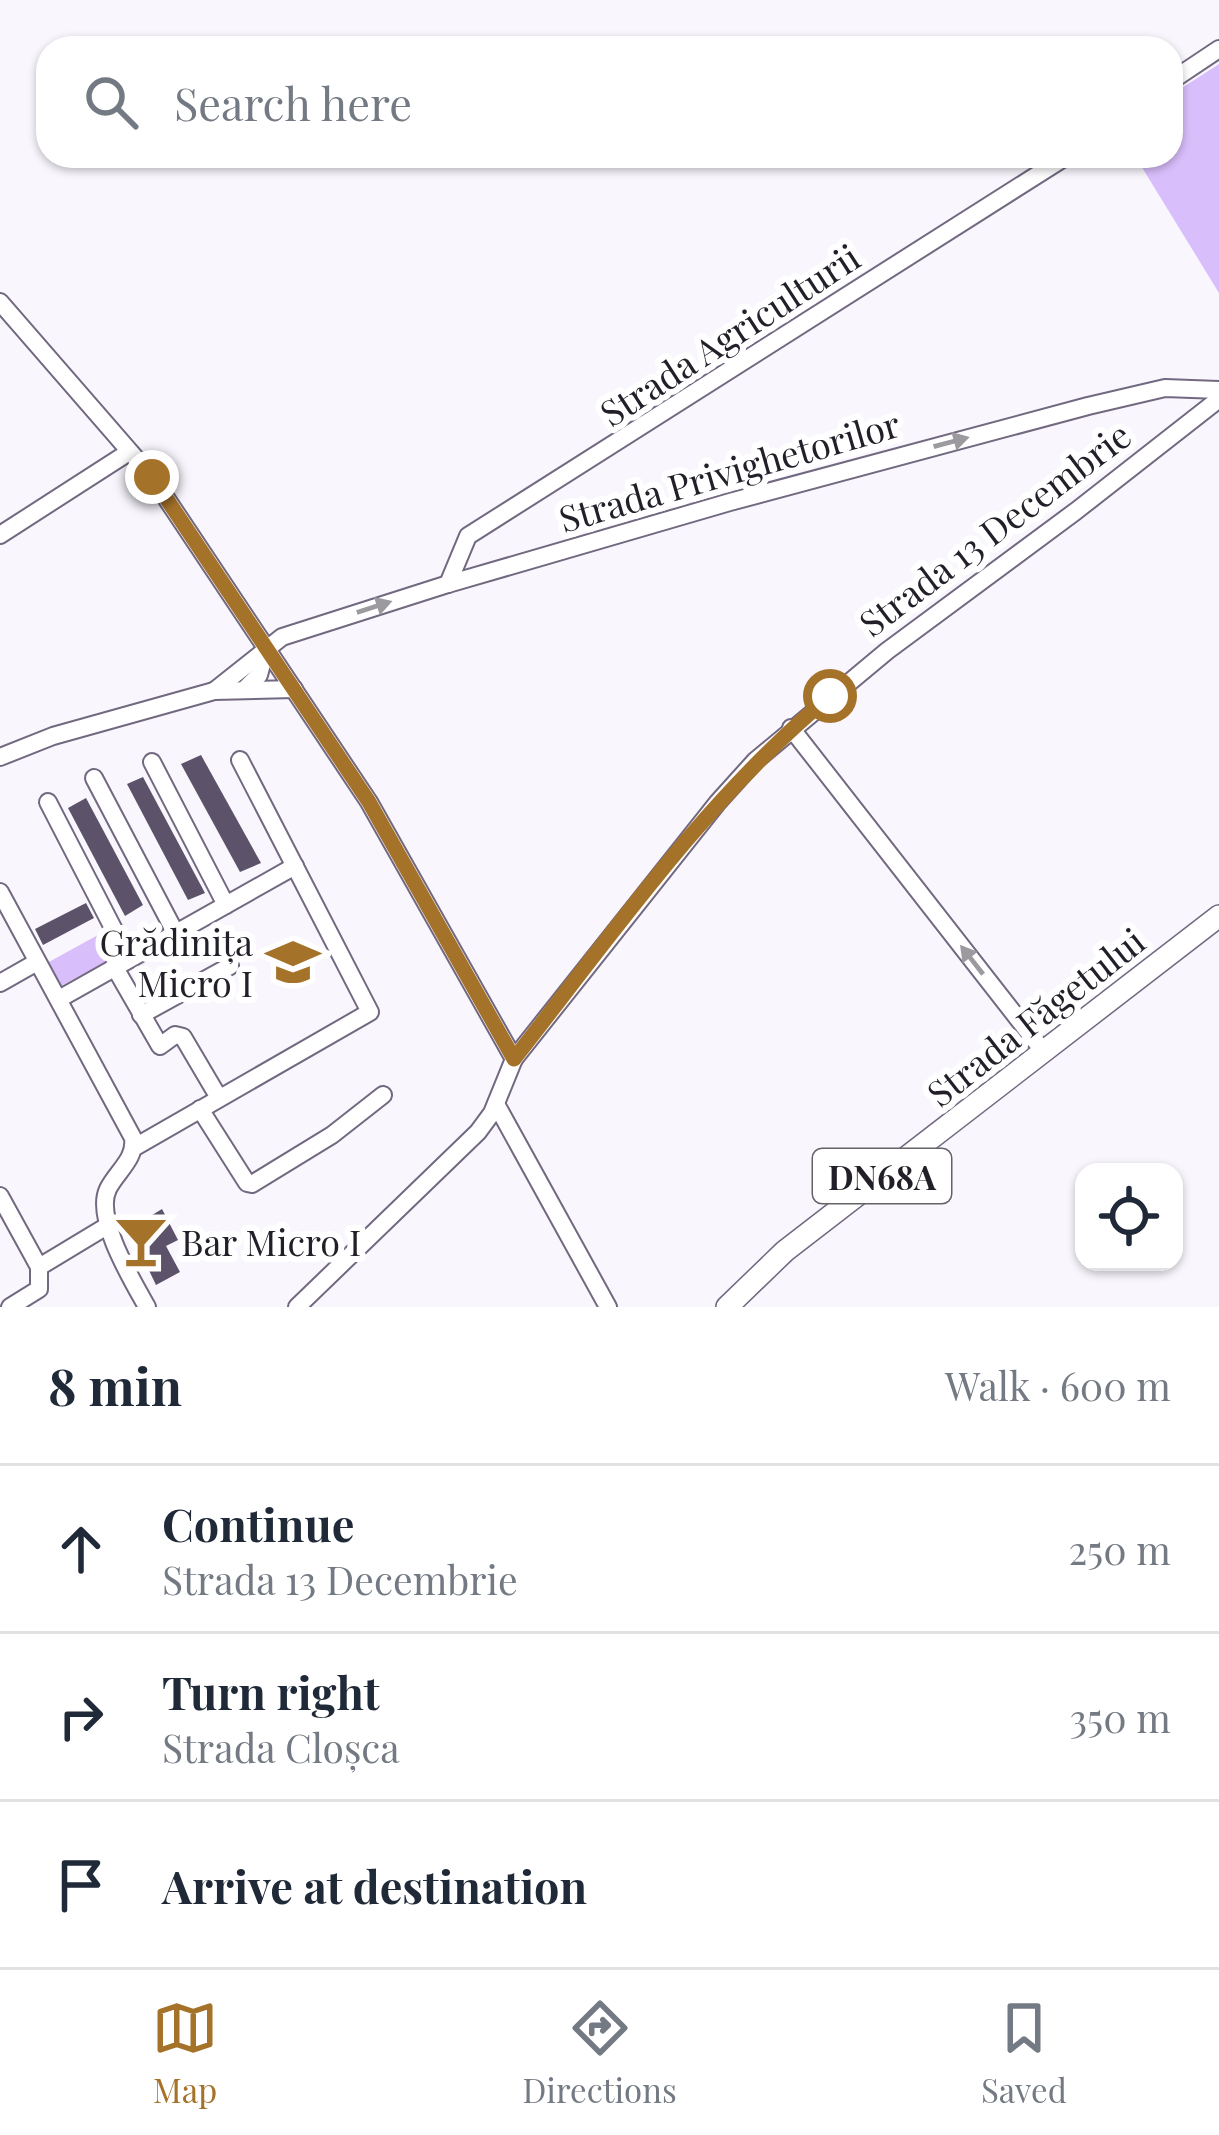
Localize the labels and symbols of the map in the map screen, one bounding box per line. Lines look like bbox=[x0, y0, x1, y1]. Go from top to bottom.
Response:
street label: Strada Agriculturii bbox=[590, 232, 868, 436]
street label: Strada Privighetorilor bbox=[553, 398, 905, 542]
street label: Strada 13 Decembrie bbox=[848, 410, 1140, 646]
one-way arrow bbox=[933, 432, 970, 451]
route end bbox=[125, 450, 179, 504]
one-way arrow bbox=[356, 597, 393, 616]
route start bbox=[803, 669, 857, 723]
street label: Strada Făgetului bbox=[916, 916, 1154, 1116]
place label: Grădinița Micro I bbox=[100, 917, 253, 1006]
school or university icon: Grădinița Micro I bbox=[264, 933, 322, 991]
one-way arrow bbox=[960, 944, 985, 975]
road number: DN68A bbox=[813, 1149, 951, 1203]
bar icon: Bar Micro I bbox=[112, 1212, 170, 1270]
place label: Bar Micro I bbox=[181, 1217, 361, 1265]

